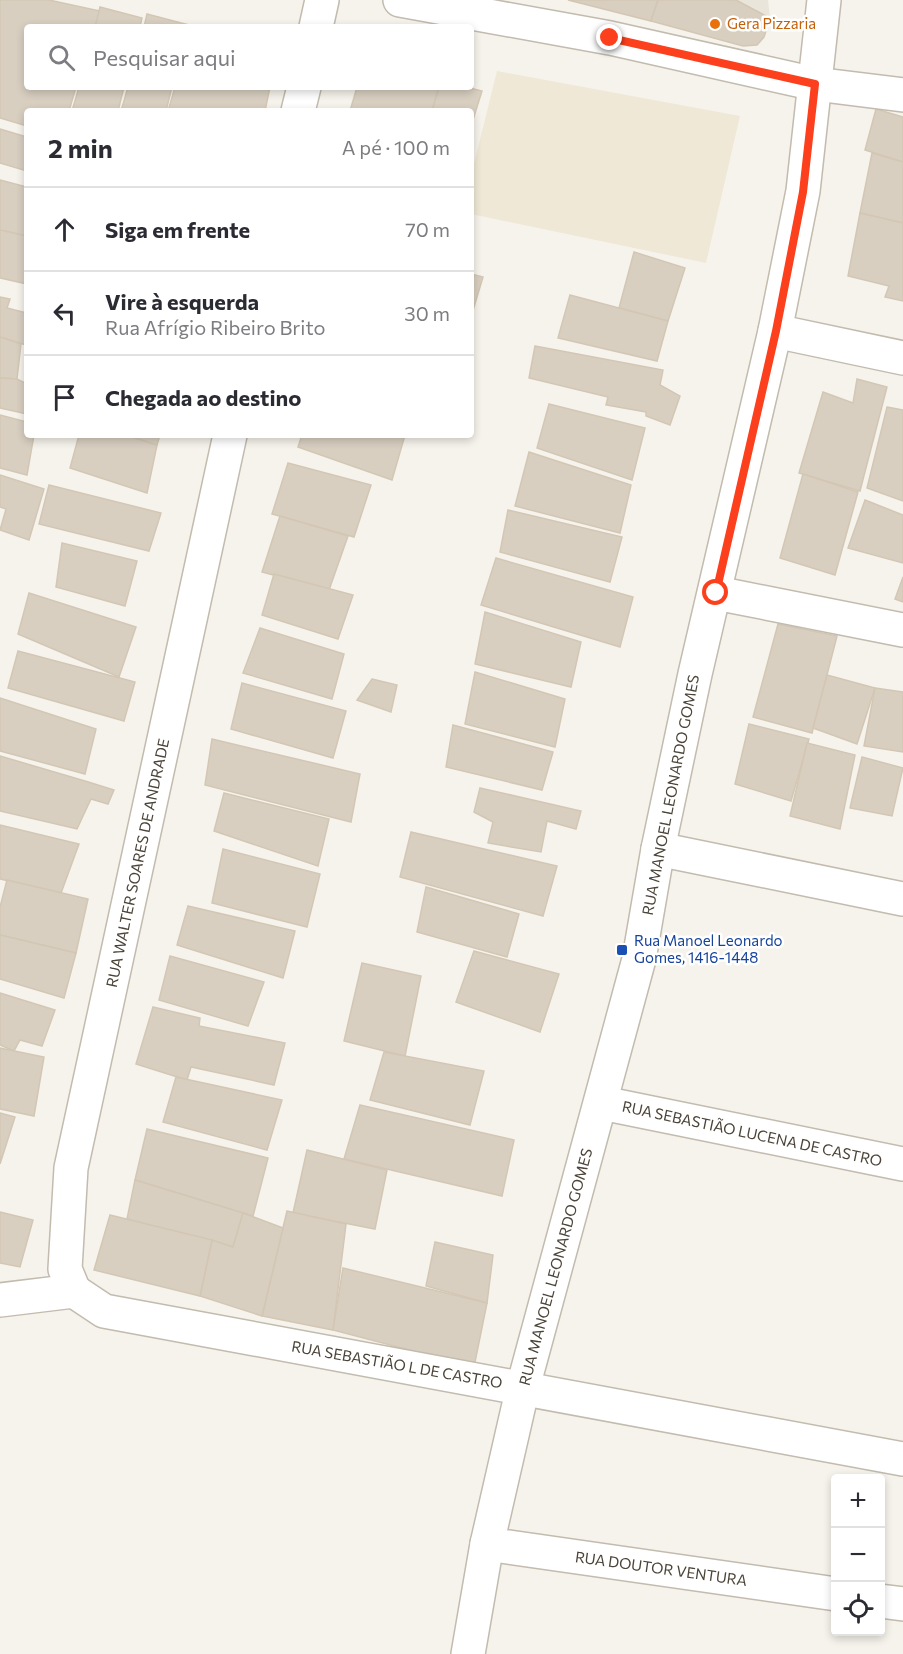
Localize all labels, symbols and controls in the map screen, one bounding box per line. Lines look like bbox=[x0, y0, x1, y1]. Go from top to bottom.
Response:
place label: Gera Pizzaria bbox=[727, 14, 816, 32]
marker: Gera Pizzaria bbox=[708, 17, 722, 31]
search box bbox=[24, 24, 474, 90]
route end bbox=[596, 24, 622, 50]
icon: search bbox=[45, 41, 78, 74]
text: Pesquisar aqui bbox=[93, 44, 236, 71]
text: 2 min bbox=[48, 132, 113, 163]
text: A pé · 100 m bbox=[342, 135, 450, 159]
icon: ahead bbox=[48, 213, 81, 246]
text: Siga em frente bbox=[105, 216, 250, 243]
text: 70 m bbox=[405, 217, 450, 241]
text: Vire à esquerda bbox=[105, 288, 259, 315]
icon: left bbox=[48, 297, 81, 330]
text: 30 m bbox=[404, 301, 450, 325]
text: Rua Afrígio Ribeiro Brito bbox=[105, 315, 325, 339]
icon: arrive bbox=[48, 381, 81, 414]
text: Chegada ao destino bbox=[105, 384, 301, 411]
route start bbox=[702, 579, 728, 605]
street label: RUA MANOEL LEONARDO GOMES bbox=[638, 673, 702, 917]
street label: RUA WALTER SOARES DE ANDRADE bbox=[102, 737, 172, 989]
place label: Rua Manoel Leonardo Gomes, 1416-1448 bbox=[634, 931, 783, 966]
marker: Rua Manoel Leonardo Gomes, 1416-1448 bbox=[615, 943, 629, 957]
street label: RUA SEBASTIÃO LUCENA DE CASTRO bbox=[621, 1097, 884, 1169]
street label: RUA MANOEL LEONARDO GOMES bbox=[515, 1146, 595, 1387]
street label: RUA SEBASTIÃO L DE CASTRO bbox=[290, 1337, 504, 1391]
map controls bbox=[831, 1474, 885, 1636]
button: + bbox=[831, 1474, 885, 1528]
button: − bbox=[831, 1528, 885, 1582]
street label: RUA DOUTOR VENTURA bbox=[574, 1547, 748, 1589]
button: locate bbox=[831, 1582, 885, 1636]

